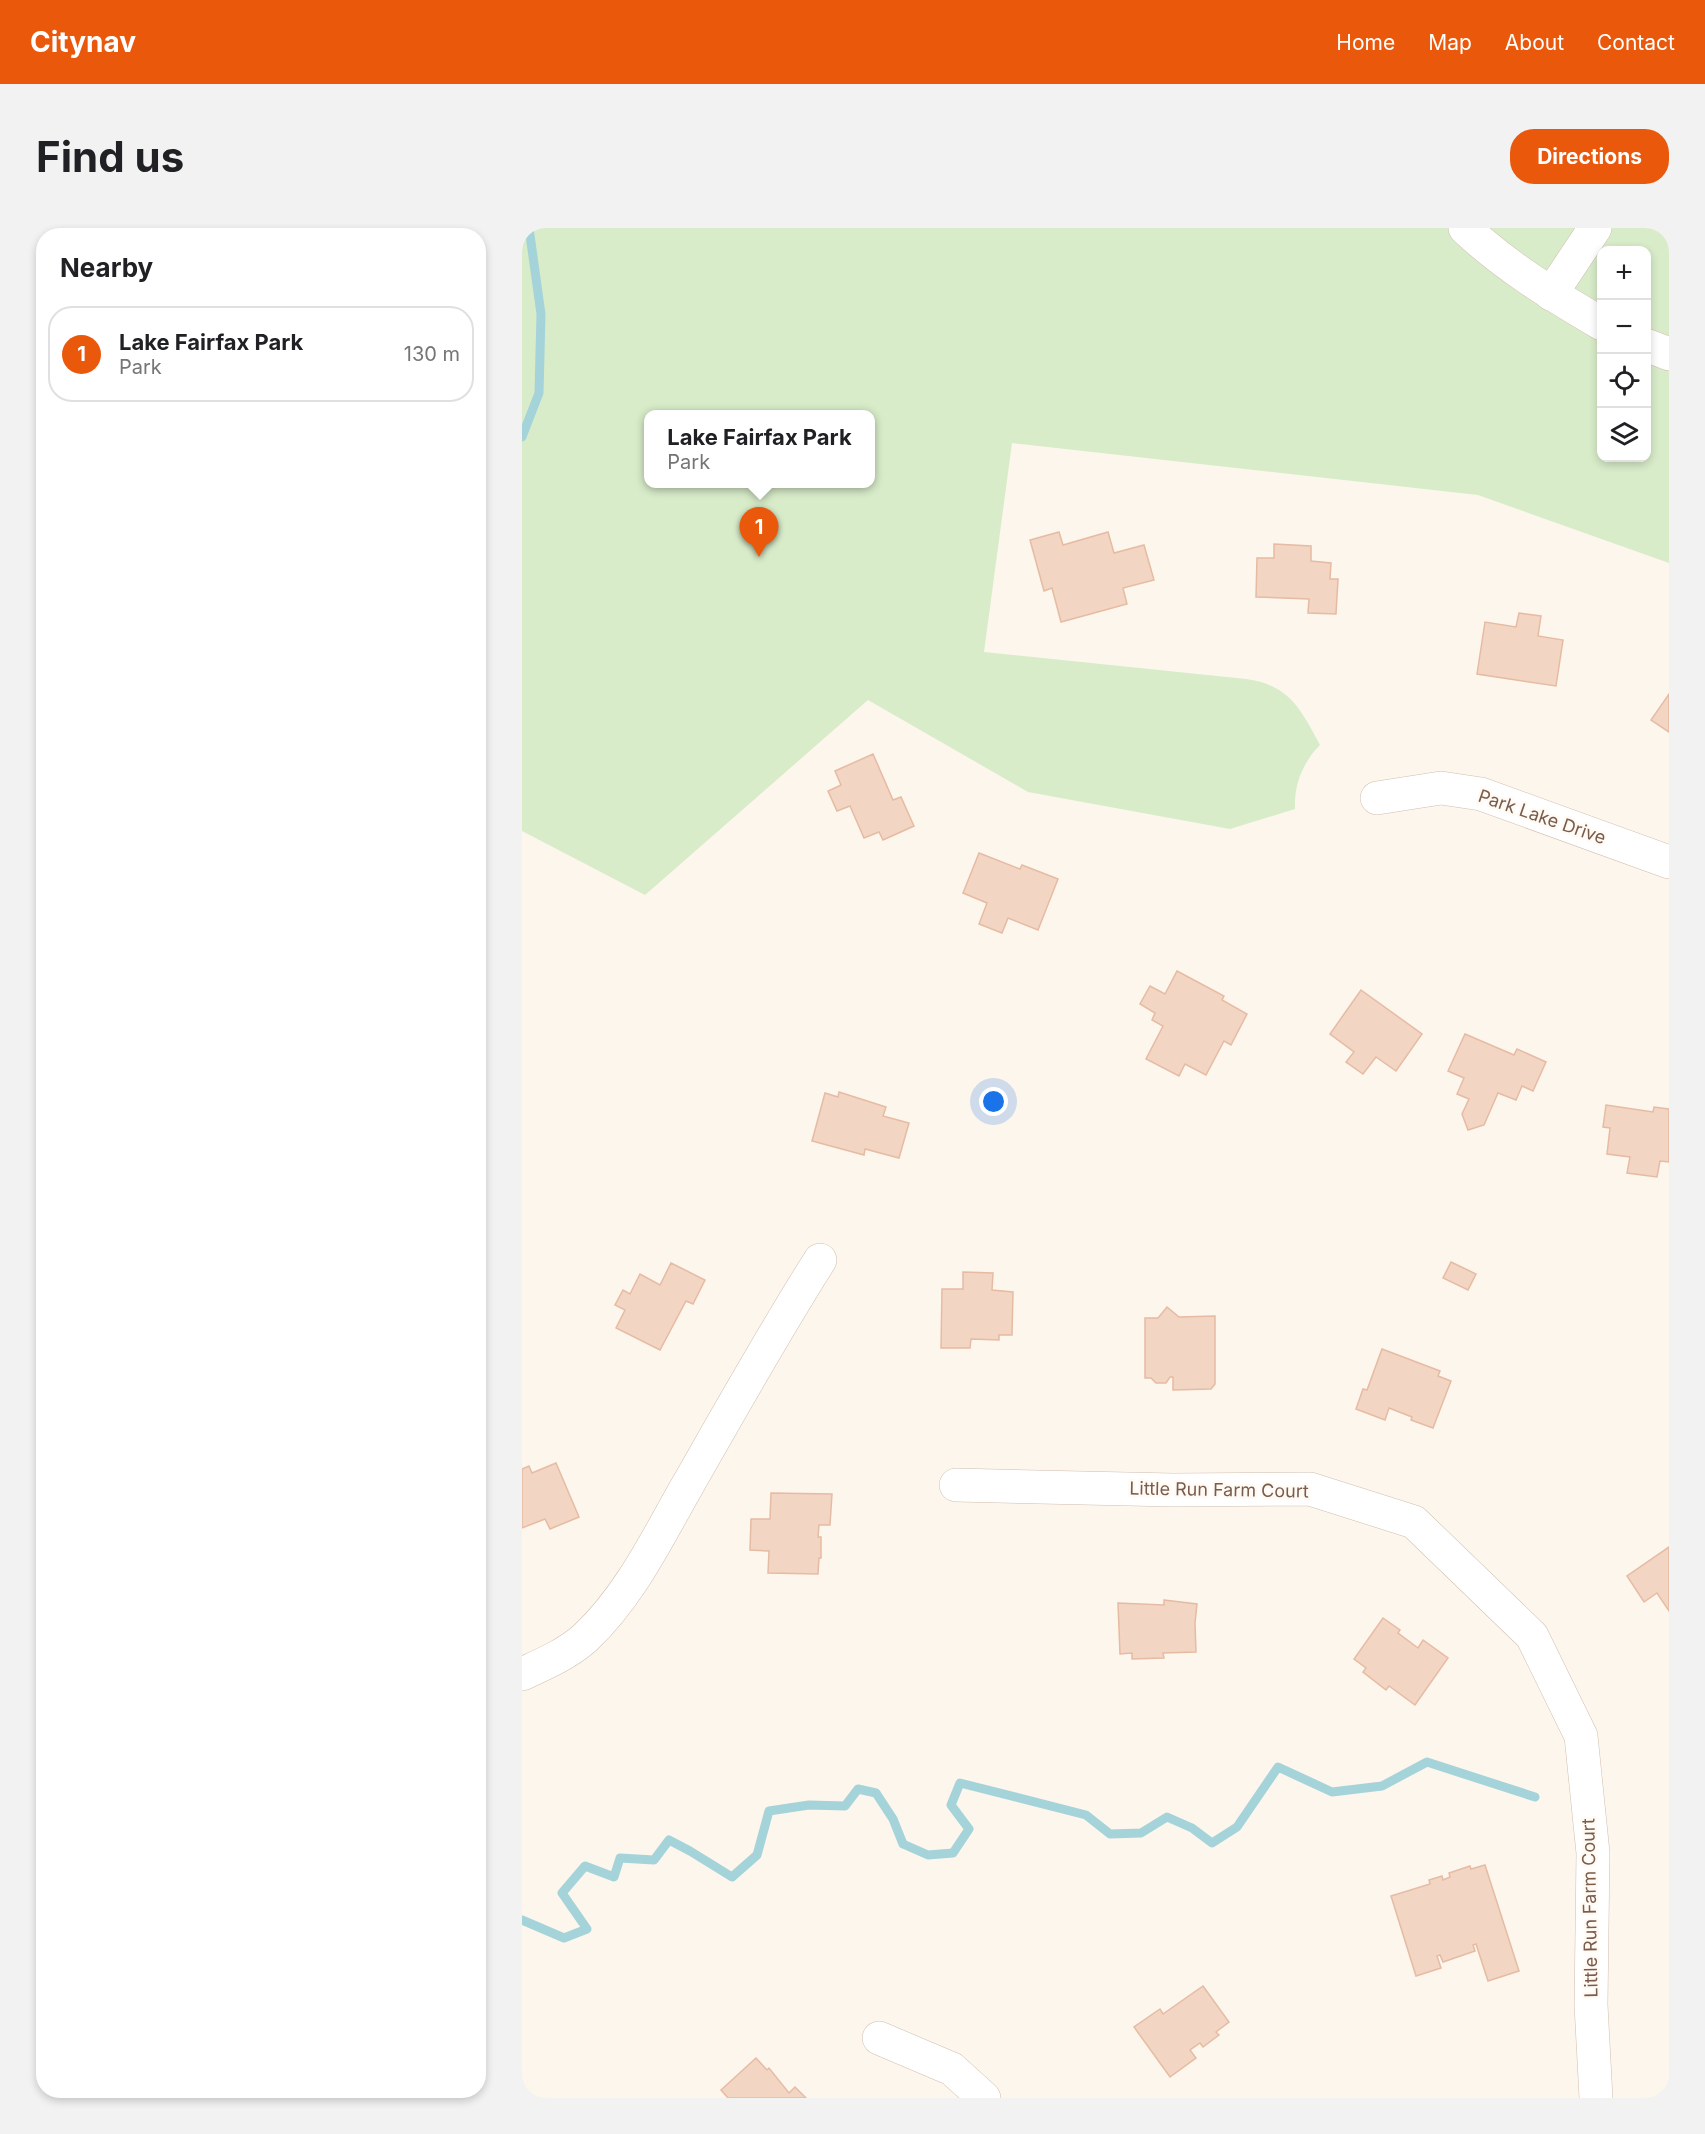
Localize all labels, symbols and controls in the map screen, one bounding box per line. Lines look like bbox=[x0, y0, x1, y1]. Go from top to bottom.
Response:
text: Citynav bbox=[30, 25, 136, 59]
text: Home bbox=[1336, 30, 1395, 55]
text: Map bbox=[1428, 30, 1472, 55]
text: About bbox=[1505, 30, 1564, 55]
text: Contact bbox=[1597, 30, 1675, 55]
button: Directions bbox=[1510, 129, 1669, 184]
text: Find us bbox=[36, 131, 184, 182]
map controls bbox=[1597, 246, 1651, 462]
button: + bbox=[1597, 246, 1651, 300]
text: Nearby bbox=[60, 252, 153, 283]
button: − bbox=[1597, 300, 1651, 354]
text: Lake Fairfax Park bbox=[119, 329, 303, 355]
text: 1 bbox=[77, 342, 86, 366]
text: 130 m bbox=[404, 342, 460, 366]
button: locate bbox=[1597, 354, 1651, 408]
text: Park bbox=[119, 355, 162, 379]
button: layers bbox=[1597, 408, 1651, 462]
popup bbox=[644, 410, 875, 488]
text: Lake Fairfax Park bbox=[667, 424, 852, 450]
text: Park bbox=[667, 450, 710, 474]
pin: 1 bbox=[740, 508, 778, 557]
street label: Park Lake Drive bbox=[1476, 785, 1609, 848]
your location bbox=[979, 1087, 1008, 1116]
street label: Little Run Farm Court bbox=[1129, 1477, 1309, 1502]
street label: Little Run Farm Court bbox=[1577, 1818, 1602, 1998]

